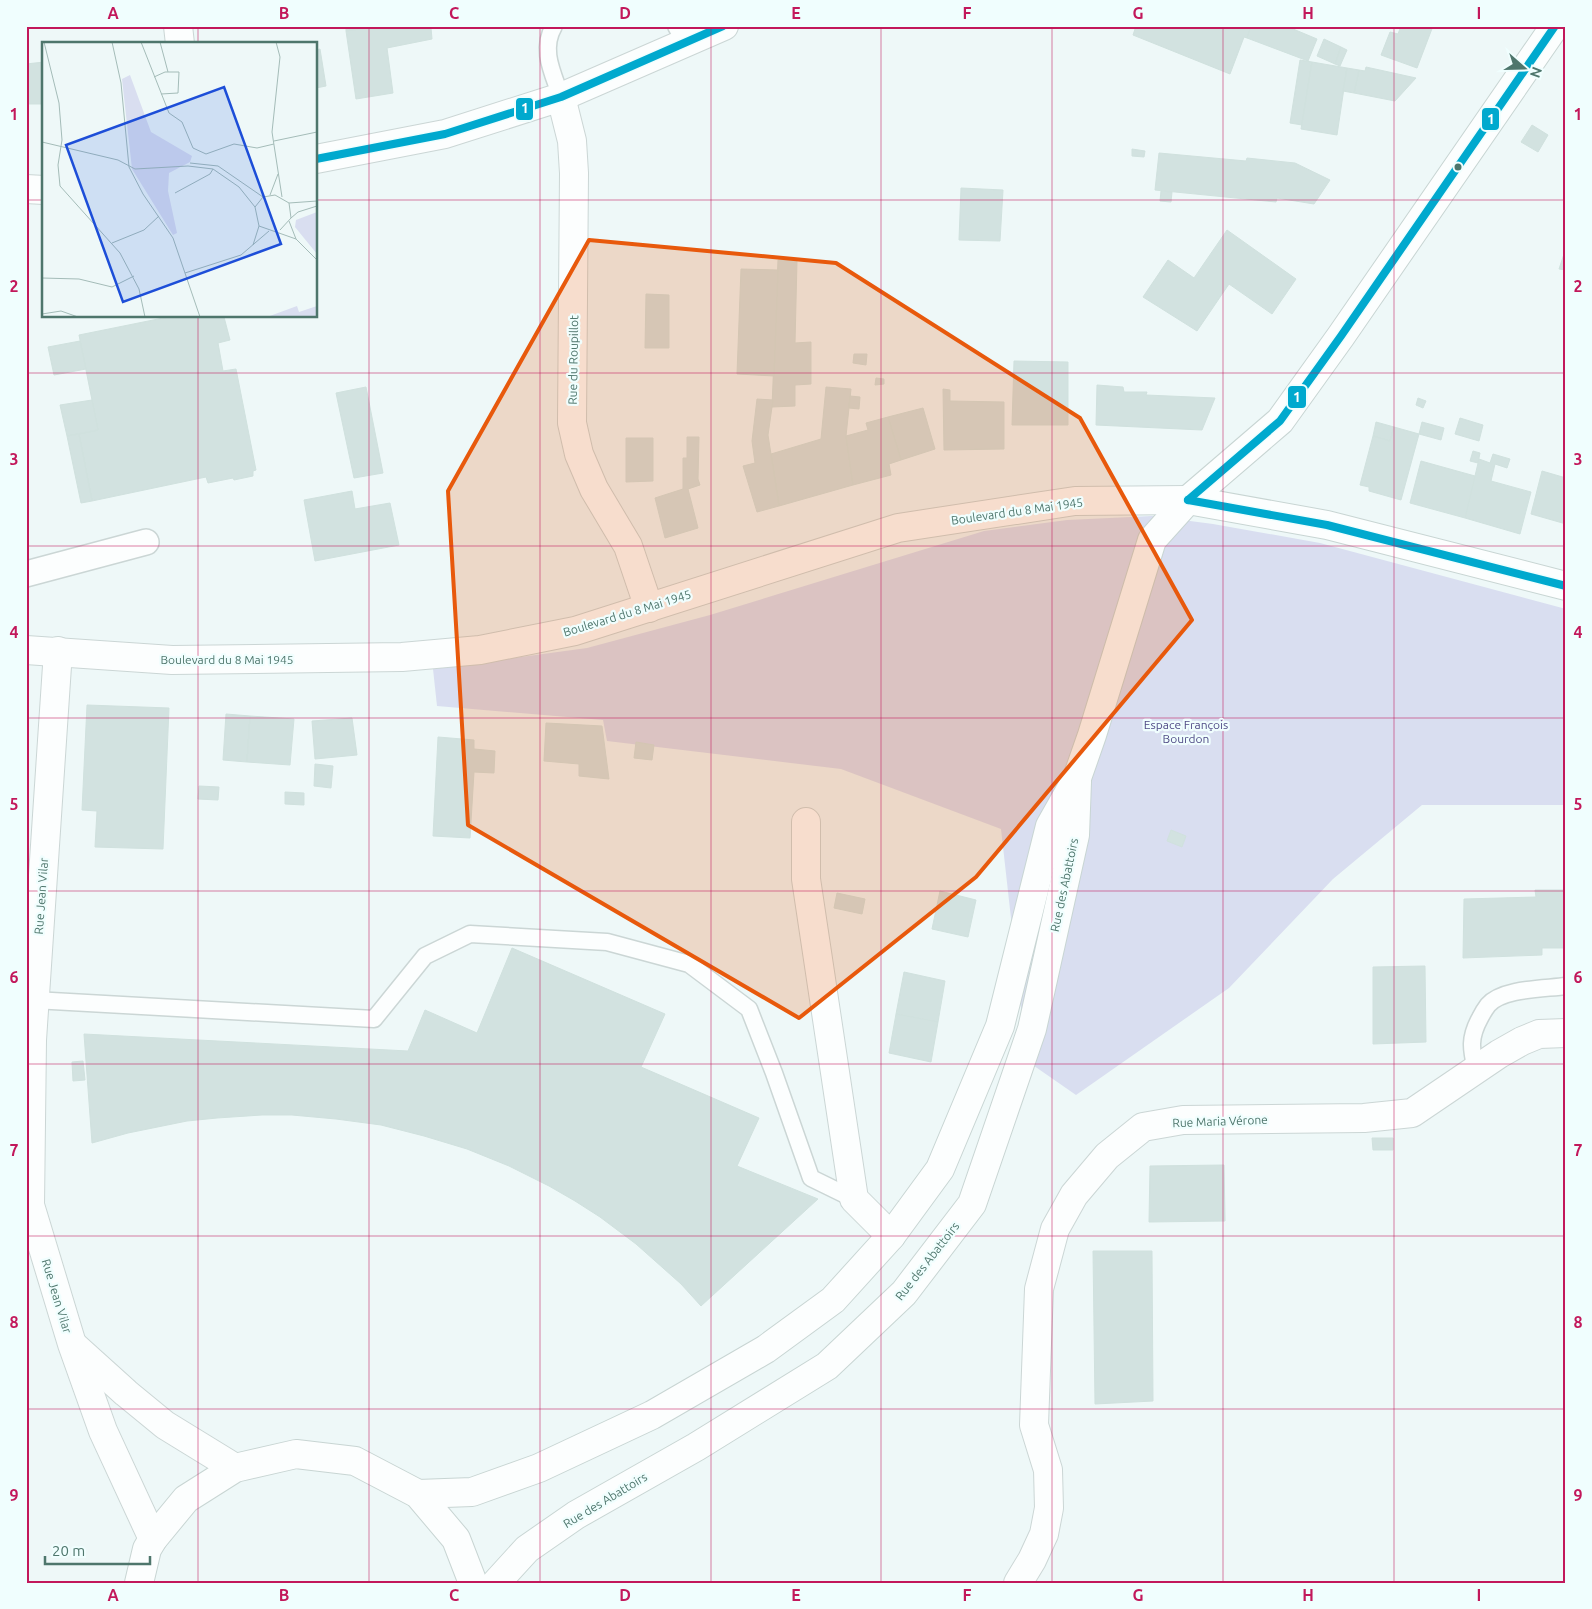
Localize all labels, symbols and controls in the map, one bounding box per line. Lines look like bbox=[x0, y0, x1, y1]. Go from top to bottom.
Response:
text: A bbox=[107, 4, 119, 22]
text: B bbox=[279, 4, 289, 22]
text: C bbox=[449, 4, 459, 22]
text: D bbox=[619, 4, 631, 22]
text: E bbox=[791, 4, 801, 22]
text: F bbox=[963, 4, 972, 22]
text: G bbox=[1132, 4, 1144, 22]
text: H bbox=[1302, 4, 1314, 22]
text: I bbox=[1477, 4, 1481, 22]
inset map bbox=[42, 42, 318, 318]
north arrow bbox=[1500, 42, 1550, 92]
text: N bbox=[1527, 65, 1546, 80]
line badge: 1 bbox=[515, 97, 534, 121]
text: 1 bbox=[521, 100, 529, 116]
text: 1 bbox=[9, 105, 19, 123]
text: 1 bbox=[1573, 105, 1583, 123]
line badge: 1 bbox=[1481, 107, 1500, 131]
text: 1 bbox=[1487, 111, 1495, 127]
unlabelled marker bbox=[1453, 162, 1463, 172]
text: 2 bbox=[9, 277, 19, 295]
text: 2 bbox=[1573, 277, 1583, 295]
street label: Rue du Roupillot bbox=[566, 315, 580, 405]
line badge: 1 bbox=[1287, 385, 1307, 409]
text: 1 bbox=[1293, 389, 1301, 405]
text: 3 bbox=[9, 450, 19, 468]
text: 3 bbox=[1573, 450, 1583, 468]
street label: Boulevard du 8 Mai 1945 bbox=[950, 495, 1084, 527]
street label: Boulevard du 8 Mai 1945 bbox=[561, 587, 693, 639]
text: 4 bbox=[9, 623, 19, 641]
text: 4 bbox=[1573, 623, 1583, 641]
street label: Boulevard du 8 Mai 1945 bbox=[160, 653, 294, 666]
park label: Espace François Bourdon bbox=[1144, 718, 1228, 745]
text: 5 bbox=[9, 795, 19, 813]
text: 5 bbox=[1573, 795, 1583, 813]
street label: Rue des Abattoirs bbox=[1048, 837, 1080, 933]
street label: Rue Jean Vilar bbox=[32, 857, 50, 935]
text: 6 bbox=[9, 968, 19, 986]
text: 6 bbox=[1573, 968, 1583, 986]
street label: Rue Maria Vérone bbox=[1172, 1113, 1268, 1129]
text: 7 bbox=[9, 1141, 19, 1159]
text: 7 bbox=[1573, 1141, 1583, 1159]
street label: Rue des Abattoirs bbox=[893, 1219, 961, 1303]
street label: Rue Jean Vilar bbox=[40, 1257, 75, 1335]
text: 8 bbox=[9, 1313, 19, 1331]
text: 8 bbox=[1573, 1313, 1583, 1331]
street label: Rue des Abattoirs bbox=[561, 1470, 649, 1530]
text: 9 bbox=[9, 1486, 19, 1504]
text: 9 bbox=[1573, 1486, 1583, 1504]
scale bar bbox=[45, 1534, 150, 1566]
text: 20 m bbox=[52, 1542, 85, 1559]
text: A bbox=[107, 1586, 119, 1604]
text: B bbox=[279, 1586, 289, 1604]
text: C bbox=[449, 1586, 459, 1604]
text: D bbox=[619, 1586, 631, 1604]
text: E bbox=[791, 1586, 801, 1604]
text: F bbox=[963, 1586, 972, 1604]
text: G bbox=[1132, 1586, 1144, 1604]
text: H bbox=[1302, 1586, 1314, 1604]
text: I bbox=[1477, 1586, 1481, 1604]

